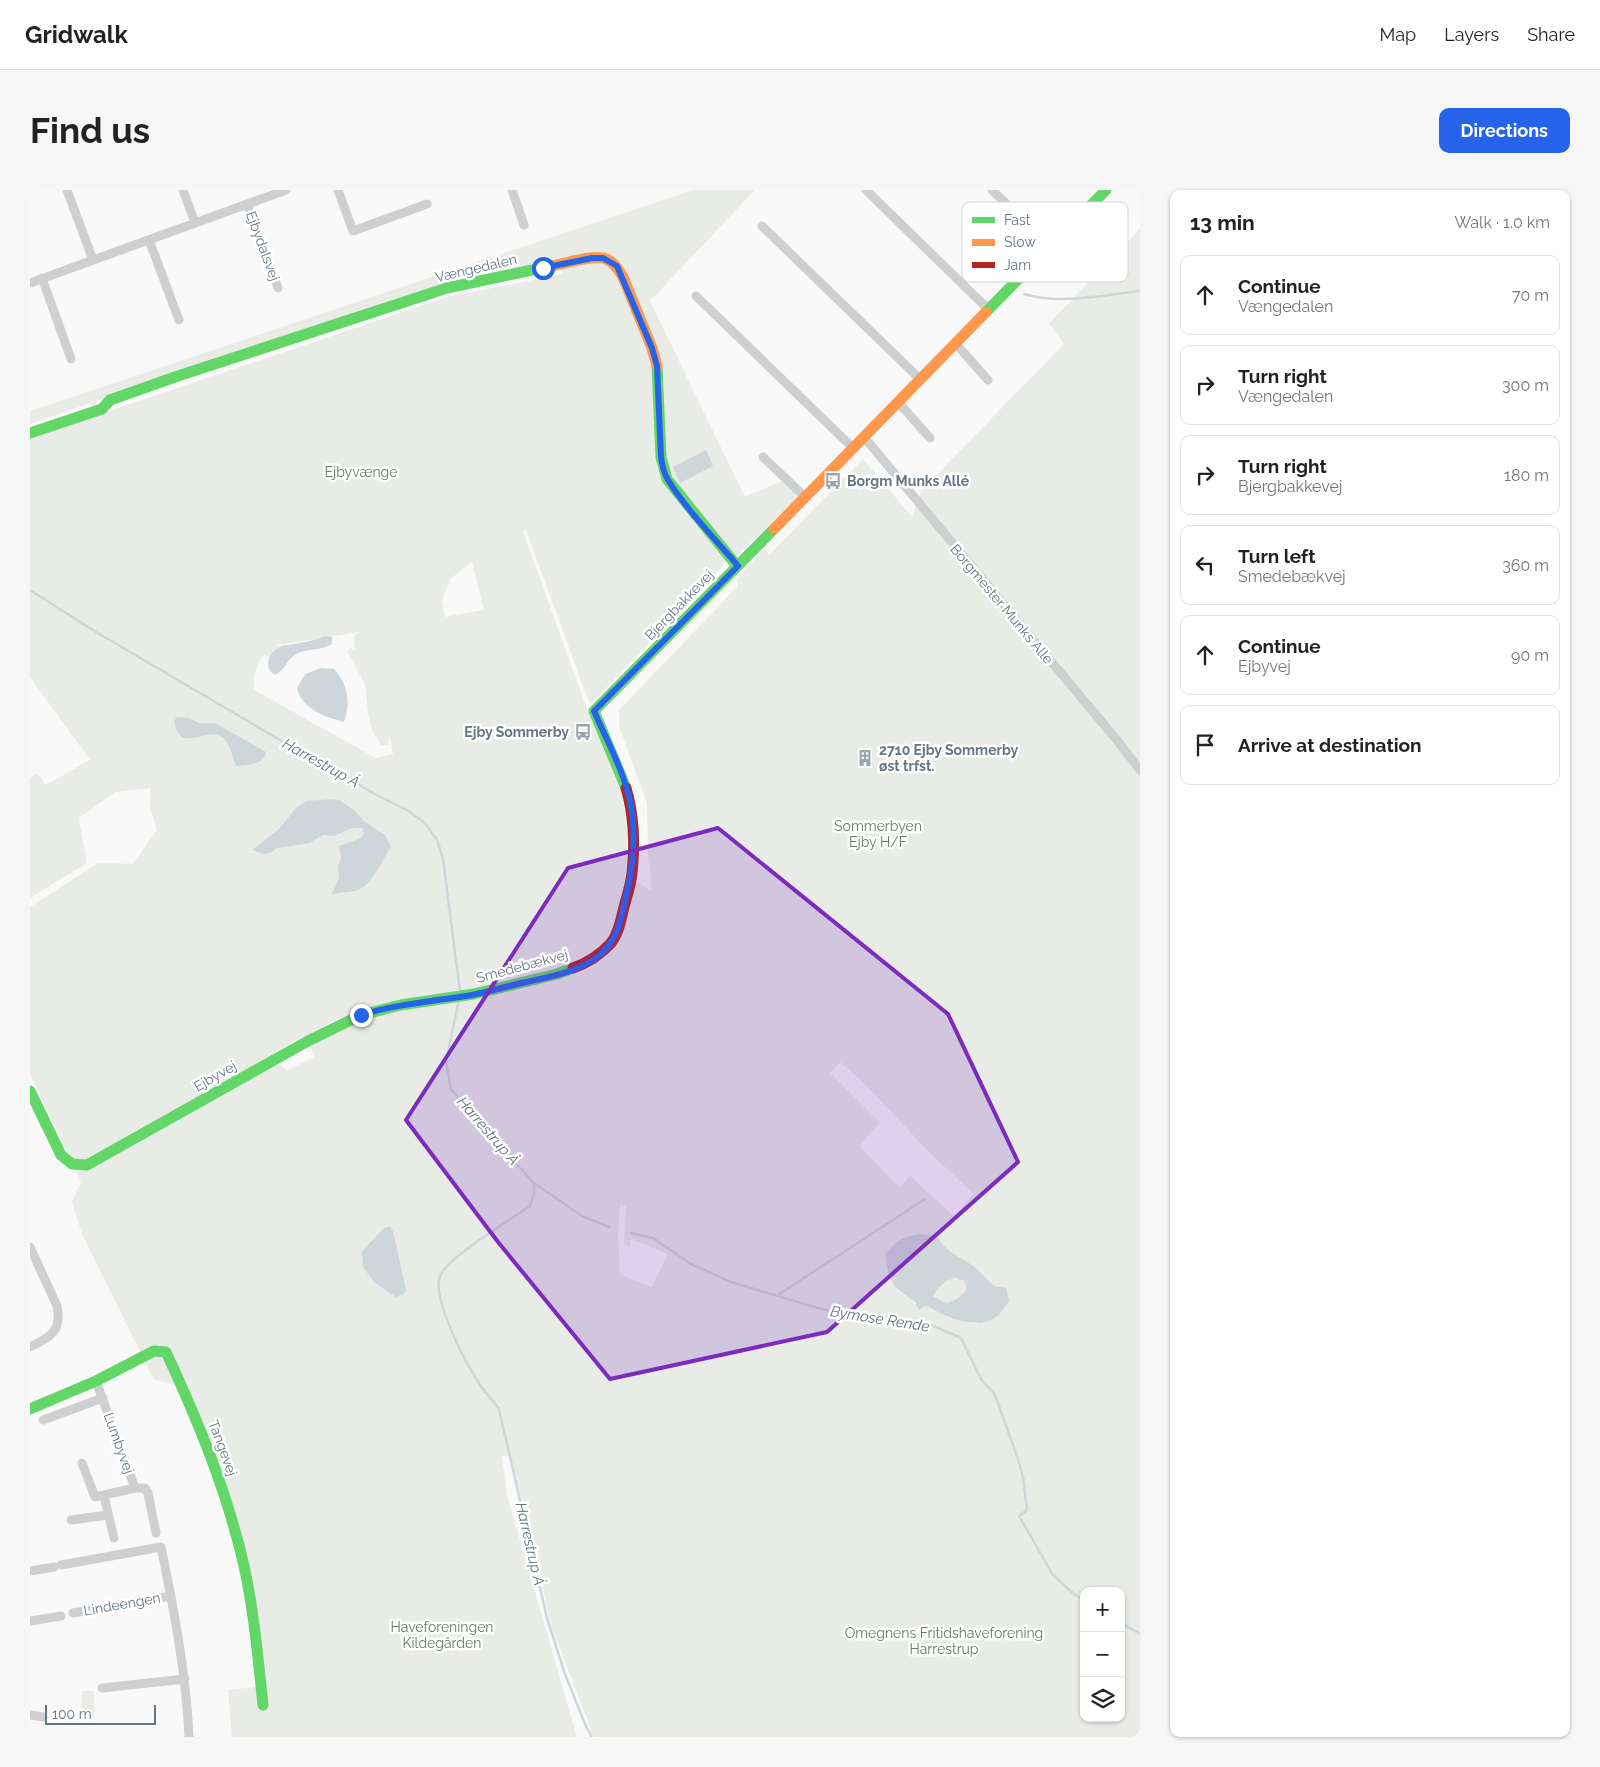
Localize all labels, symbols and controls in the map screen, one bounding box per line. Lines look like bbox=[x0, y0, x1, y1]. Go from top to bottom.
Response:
text: Gridwalk bbox=[25, 20, 128, 49]
text: Map bbox=[1380, 24, 1416, 45]
text: Layers bbox=[1444, 24, 1499, 45]
text: Share bbox=[1527, 24, 1575, 45]
button: Directions bbox=[1439, 108, 1570, 153]
text: Find us bbox=[30, 110, 150, 151]
legend bbox=[962, 202, 1128, 282]
street label: Ejbydalsvej bbox=[243, 209, 283, 283]
text: 13 min bbox=[1190, 210, 1255, 235]
text: Fast bbox=[1004, 212, 1031, 228]
text: Walk · 1.0 km bbox=[1454, 213, 1550, 232]
text: Slow bbox=[1004, 234, 1036, 250]
street label: Vængedalen bbox=[434, 251, 518, 285]
route start bbox=[532, 257, 555, 280]
text: Jam bbox=[1004, 257, 1031, 273]
text: Continue bbox=[1238, 275, 1321, 297]
icon: ahead bbox=[1191, 281, 1219, 309]
text: 70 m bbox=[1512, 286, 1549, 305]
text: Vængedalen bbox=[1238, 297, 1333, 316]
text: Turn right bbox=[1238, 365, 1327, 387]
icon: right bbox=[1191, 371, 1219, 399]
text: 300 m bbox=[1502, 376, 1549, 395]
text: Vængedalen bbox=[1238, 387, 1333, 406]
text: Turn right bbox=[1238, 455, 1327, 477]
icon: right bbox=[1191, 461, 1219, 489]
park label: Ejbyvænge bbox=[324, 464, 398, 480]
text: 180 m bbox=[1504, 466, 1549, 485]
bus stop icon: Borgm Munks Allé bbox=[823, 471, 843, 491]
place label: Borgm Munks Allé bbox=[847, 473, 970, 489]
text: Bjergbakkevej bbox=[1238, 477, 1342, 496]
street label: Borgmester Munks Alle bbox=[947, 541, 1057, 667]
text: Turn left bbox=[1238, 545, 1315, 567]
icon: left bbox=[1191, 551, 1219, 579]
text: 360 m bbox=[1502, 556, 1549, 575]
street label: Bjergbakkevej bbox=[641, 567, 717, 643]
text: Smedebækvej bbox=[1238, 567, 1346, 586]
text: Continue bbox=[1238, 635, 1321, 657]
icon: ahead bbox=[1191, 641, 1219, 669]
text: 90 m bbox=[1511, 646, 1549, 665]
text: Ejbyvej bbox=[1238, 657, 1291, 676]
bus stop icon: Ejby Sommerby bbox=[573, 722, 593, 742]
place label: Ejby Sommerby bbox=[464, 724, 569, 740]
icon: arrive bbox=[1191, 731, 1219, 759]
text: Arrive at destination bbox=[1238, 734, 1422, 756]
water label: Harrestrup Å bbox=[279, 735, 363, 791]
place label: 2710 Ejby Sommerby øst trfst. bbox=[879, 742, 1019, 774]
building icon: 2710 Ejby Sommerby øst trfst. bbox=[855, 748, 875, 768]
park label: Sommerbyen Ejby H/F bbox=[834, 818, 922, 850]
street label: Smedebækvej bbox=[474, 946, 570, 986]
route end bbox=[350, 1004, 373, 1027]
street label: Ejbyvej bbox=[191, 1058, 239, 1094]
water label: Harrestrup Å bbox=[453, 1093, 523, 1169]
water label: Bymose Rende bbox=[829, 1302, 931, 1336]
street label: Lumbyvej bbox=[101, 1410, 137, 1476]
street label: Tangevej bbox=[206, 1418, 240, 1478]
water label: Harrestrup Å bbox=[512, 1501, 548, 1587]
map controls bbox=[1080, 1587, 1125, 1722]
button: + bbox=[1080, 1587, 1125, 1632]
street label: Lindeengen bbox=[82, 1589, 162, 1619]
park label: Haveforeningen Kildegården bbox=[390, 1619, 494, 1651]
park label: Omegnens Fritidshaveforening Harrestrup bbox=[845, 1625, 1043, 1657]
button: − bbox=[1080, 1632, 1125, 1677]
button: layers bbox=[1080, 1677, 1125, 1722]
scale bar bbox=[45, 1702, 156, 1725]
text: 100 m bbox=[52, 1706, 92, 1722]

